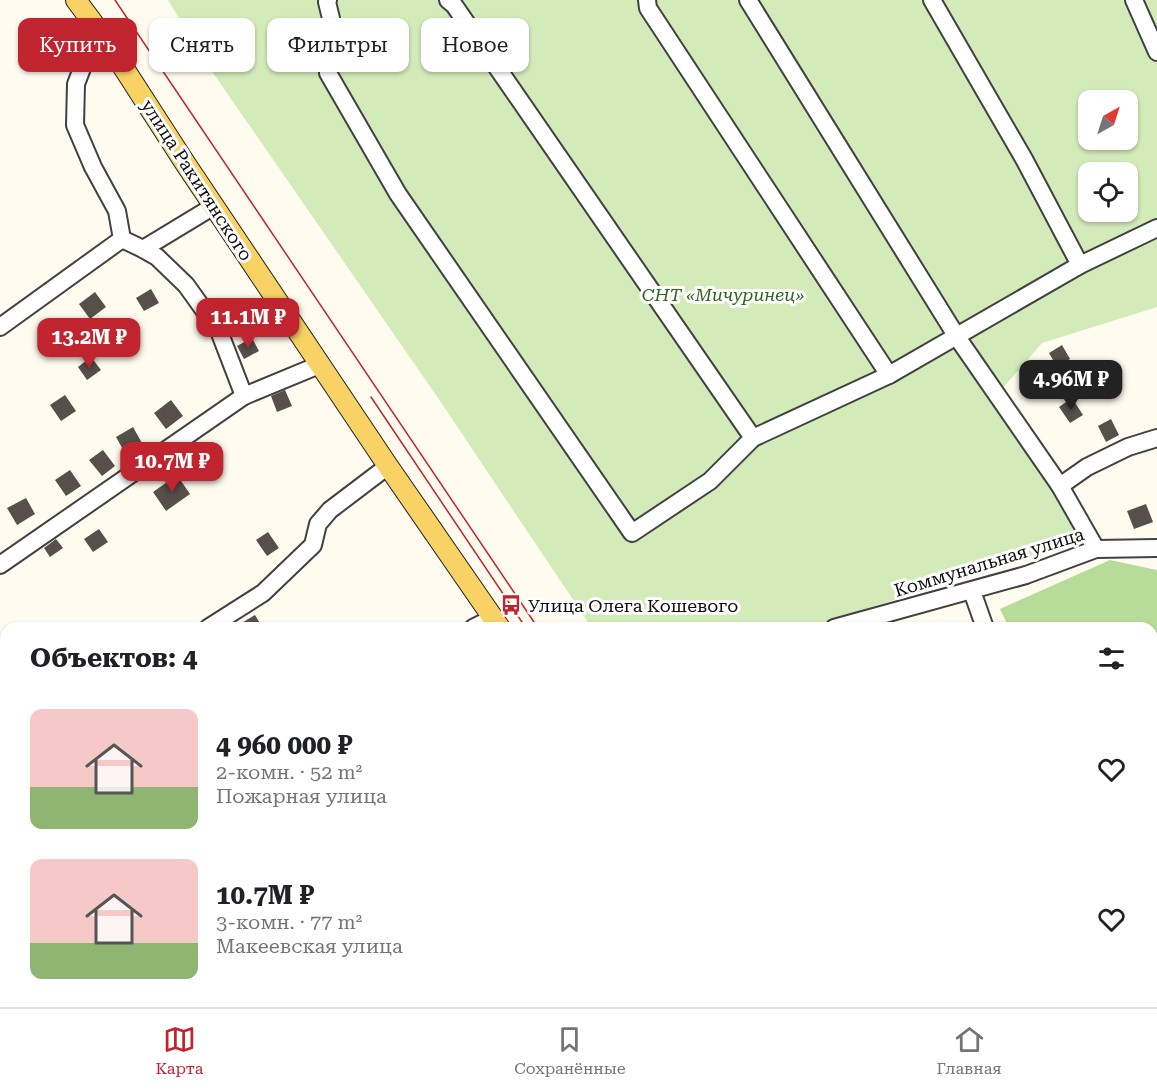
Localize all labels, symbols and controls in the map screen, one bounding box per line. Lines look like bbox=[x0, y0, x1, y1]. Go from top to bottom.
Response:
chip: Купить bbox=[18, 18, 137, 72]
chip: Снять bbox=[149, 18, 255, 72]
chip: Фильтры bbox=[267, 18, 409, 72]
chip: Новое bbox=[421, 18, 529, 72]
north arrow bbox=[1078, 90, 1138, 150]
map controls bbox=[1078, 90, 1138, 222]
street label: улица Ракитянского bbox=[137, 95, 257, 265]
button: locate bbox=[1078, 162, 1138, 222]
park label: СНТ «Мичуринец» bbox=[642, 284, 804, 305]
pin: 11.1M ₽ bbox=[193, 298, 303, 349]
text: 11.1M ₽ bbox=[210, 305, 286, 329]
pin: 13.2M ₽ bbox=[34, 318, 144, 369]
text: 13.2M ₽ bbox=[51, 325, 127, 349]
pin: 4.96M ₽ bbox=[1016, 360, 1126, 411]
text: 4.96M ₽ bbox=[1033, 367, 1109, 391]
pin: 10.7M ₽ bbox=[117, 442, 227, 493]
text: 10.7M ₽ bbox=[134, 449, 210, 473]
street label: Коммунальная улица bbox=[891, 523, 1087, 601]
bus stop icon: Улица Олега Кошевого bbox=[499, 593, 523, 617]
place label: Улица Олега Кошевого bbox=[528, 595, 738, 616]
icon: filters bbox=[1095, 642, 1128, 675]
text: Объектов: 4 bbox=[30, 643, 197, 673]
text: 4 960 000 ₽ bbox=[216, 730, 352, 760]
icon: home bbox=[78, 733, 150, 805]
icon: heart bbox=[1095, 753, 1128, 786]
text: 2-комн. · 52 m² bbox=[216, 760, 362, 784]
text: Пожарная улица bbox=[216, 784, 387, 808]
text: 10.7M ₽ bbox=[216, 880, 314, 910]
icon: home bbox=[78, 883, 150, 955]
icon: heart bbox=[1095, 903, 1128, 936]
text: 3-комн. · 77 m² bbox=[216, 910, 362, 934]
text: Макеевская улица bbox=[216, 934, 403, 958]
tab: Карта bbox=[155, 1023, 203, 1078]
tab: Сохранённые bbox=[514, 1023, 626, 1078]
tab: Главная bbox=[937, 1023, 1002, 1078]

